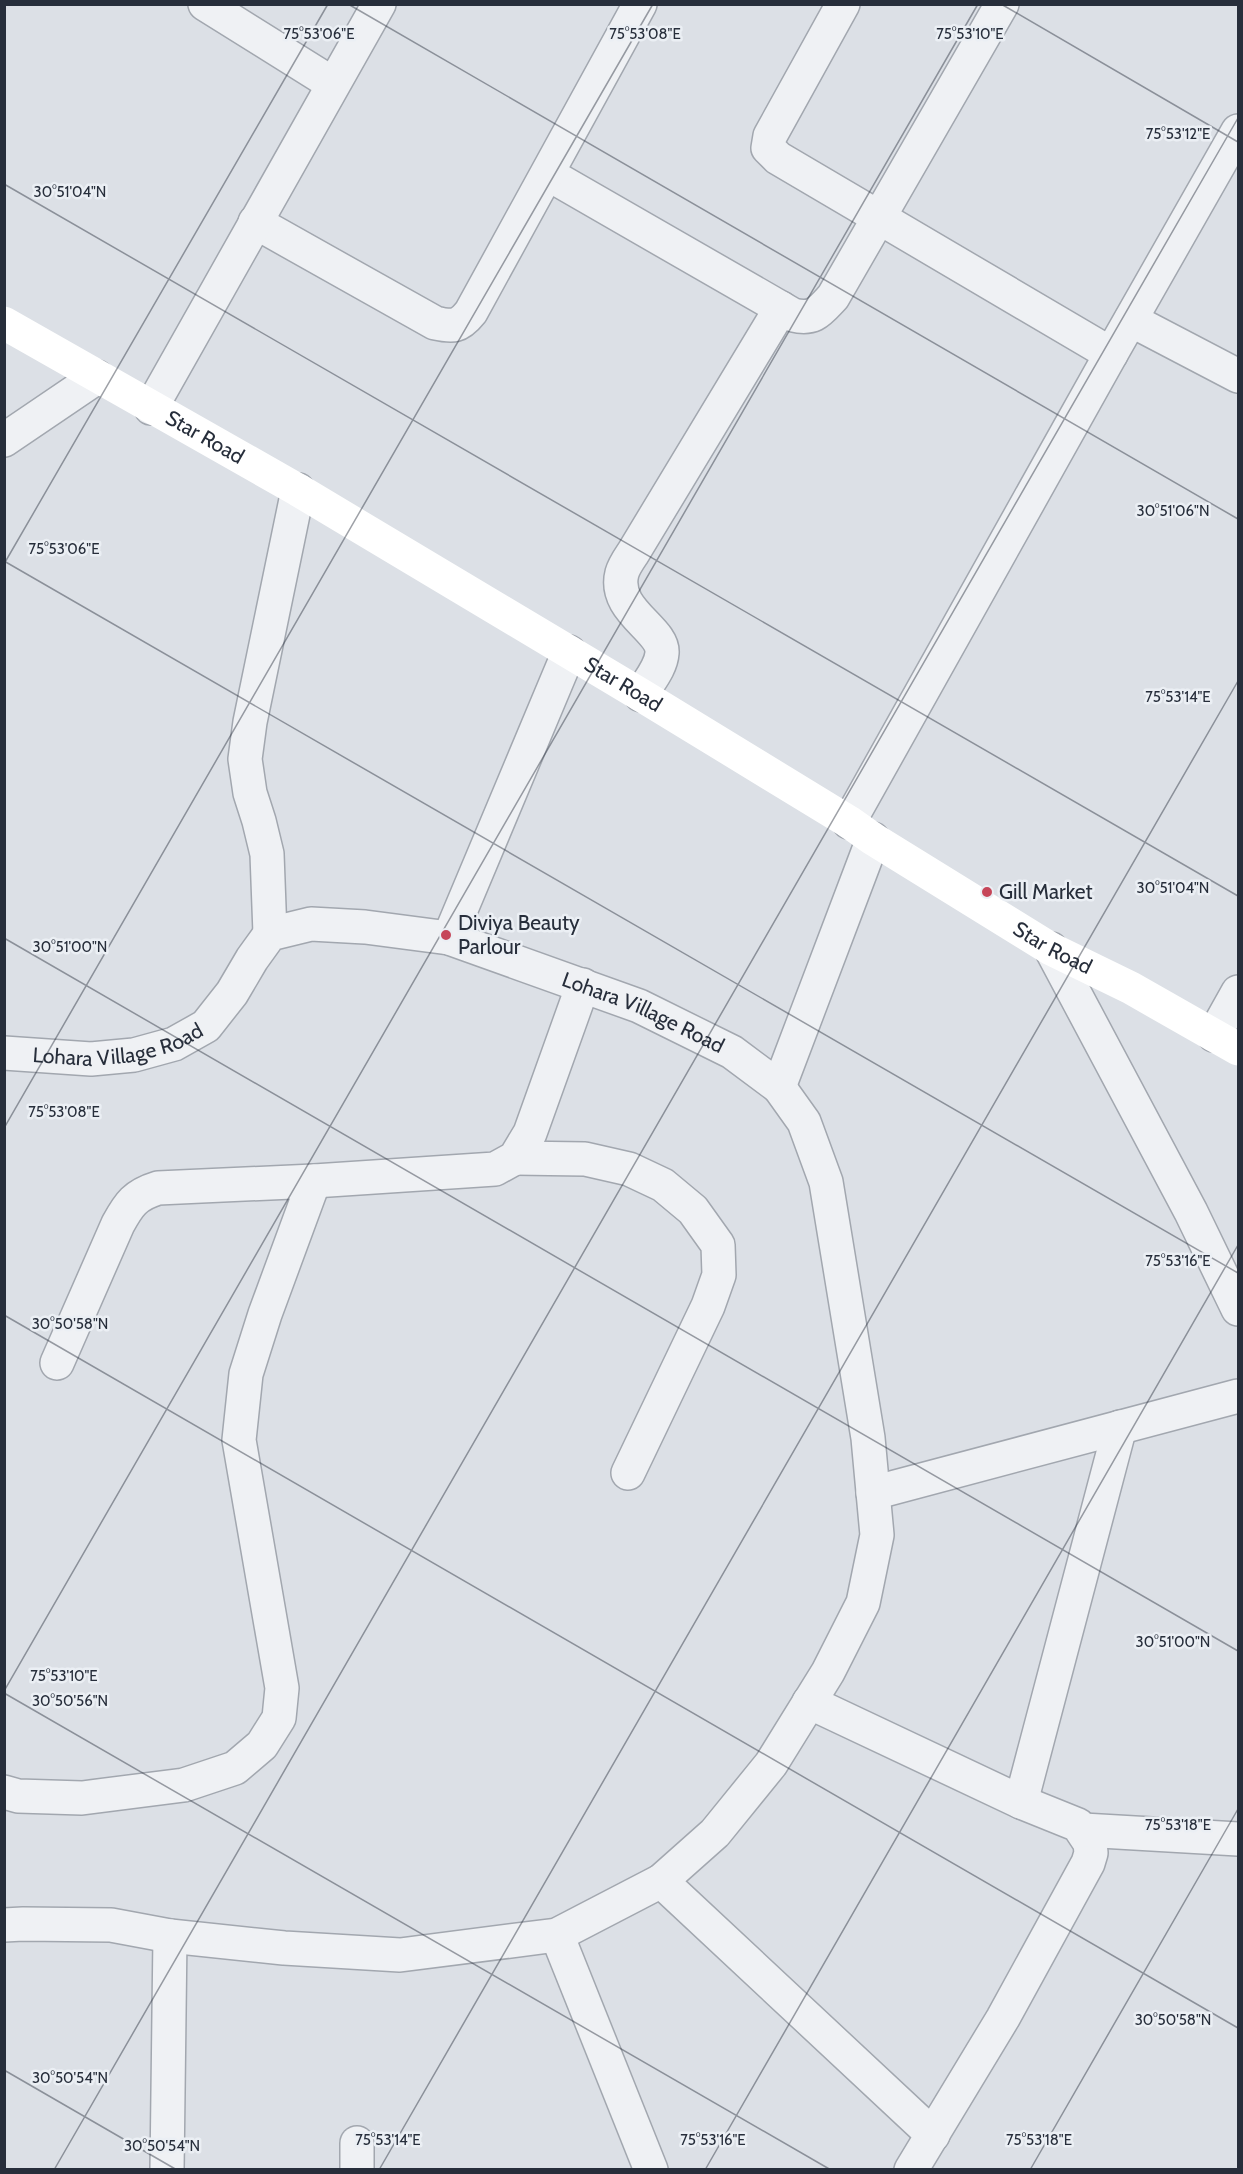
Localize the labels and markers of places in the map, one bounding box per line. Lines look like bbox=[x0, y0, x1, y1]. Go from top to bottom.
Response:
place label: Gill Market bbox=[999, 879, 1093, 904]
marker: Gill Market bbox=[980, 885, 994, 899]
place label: Diviya Beauty Parlour bbox=[458, 910, 580, 959]
marker: Diviya Beauty Parlour bbox=[439, 928, 453, 942]

